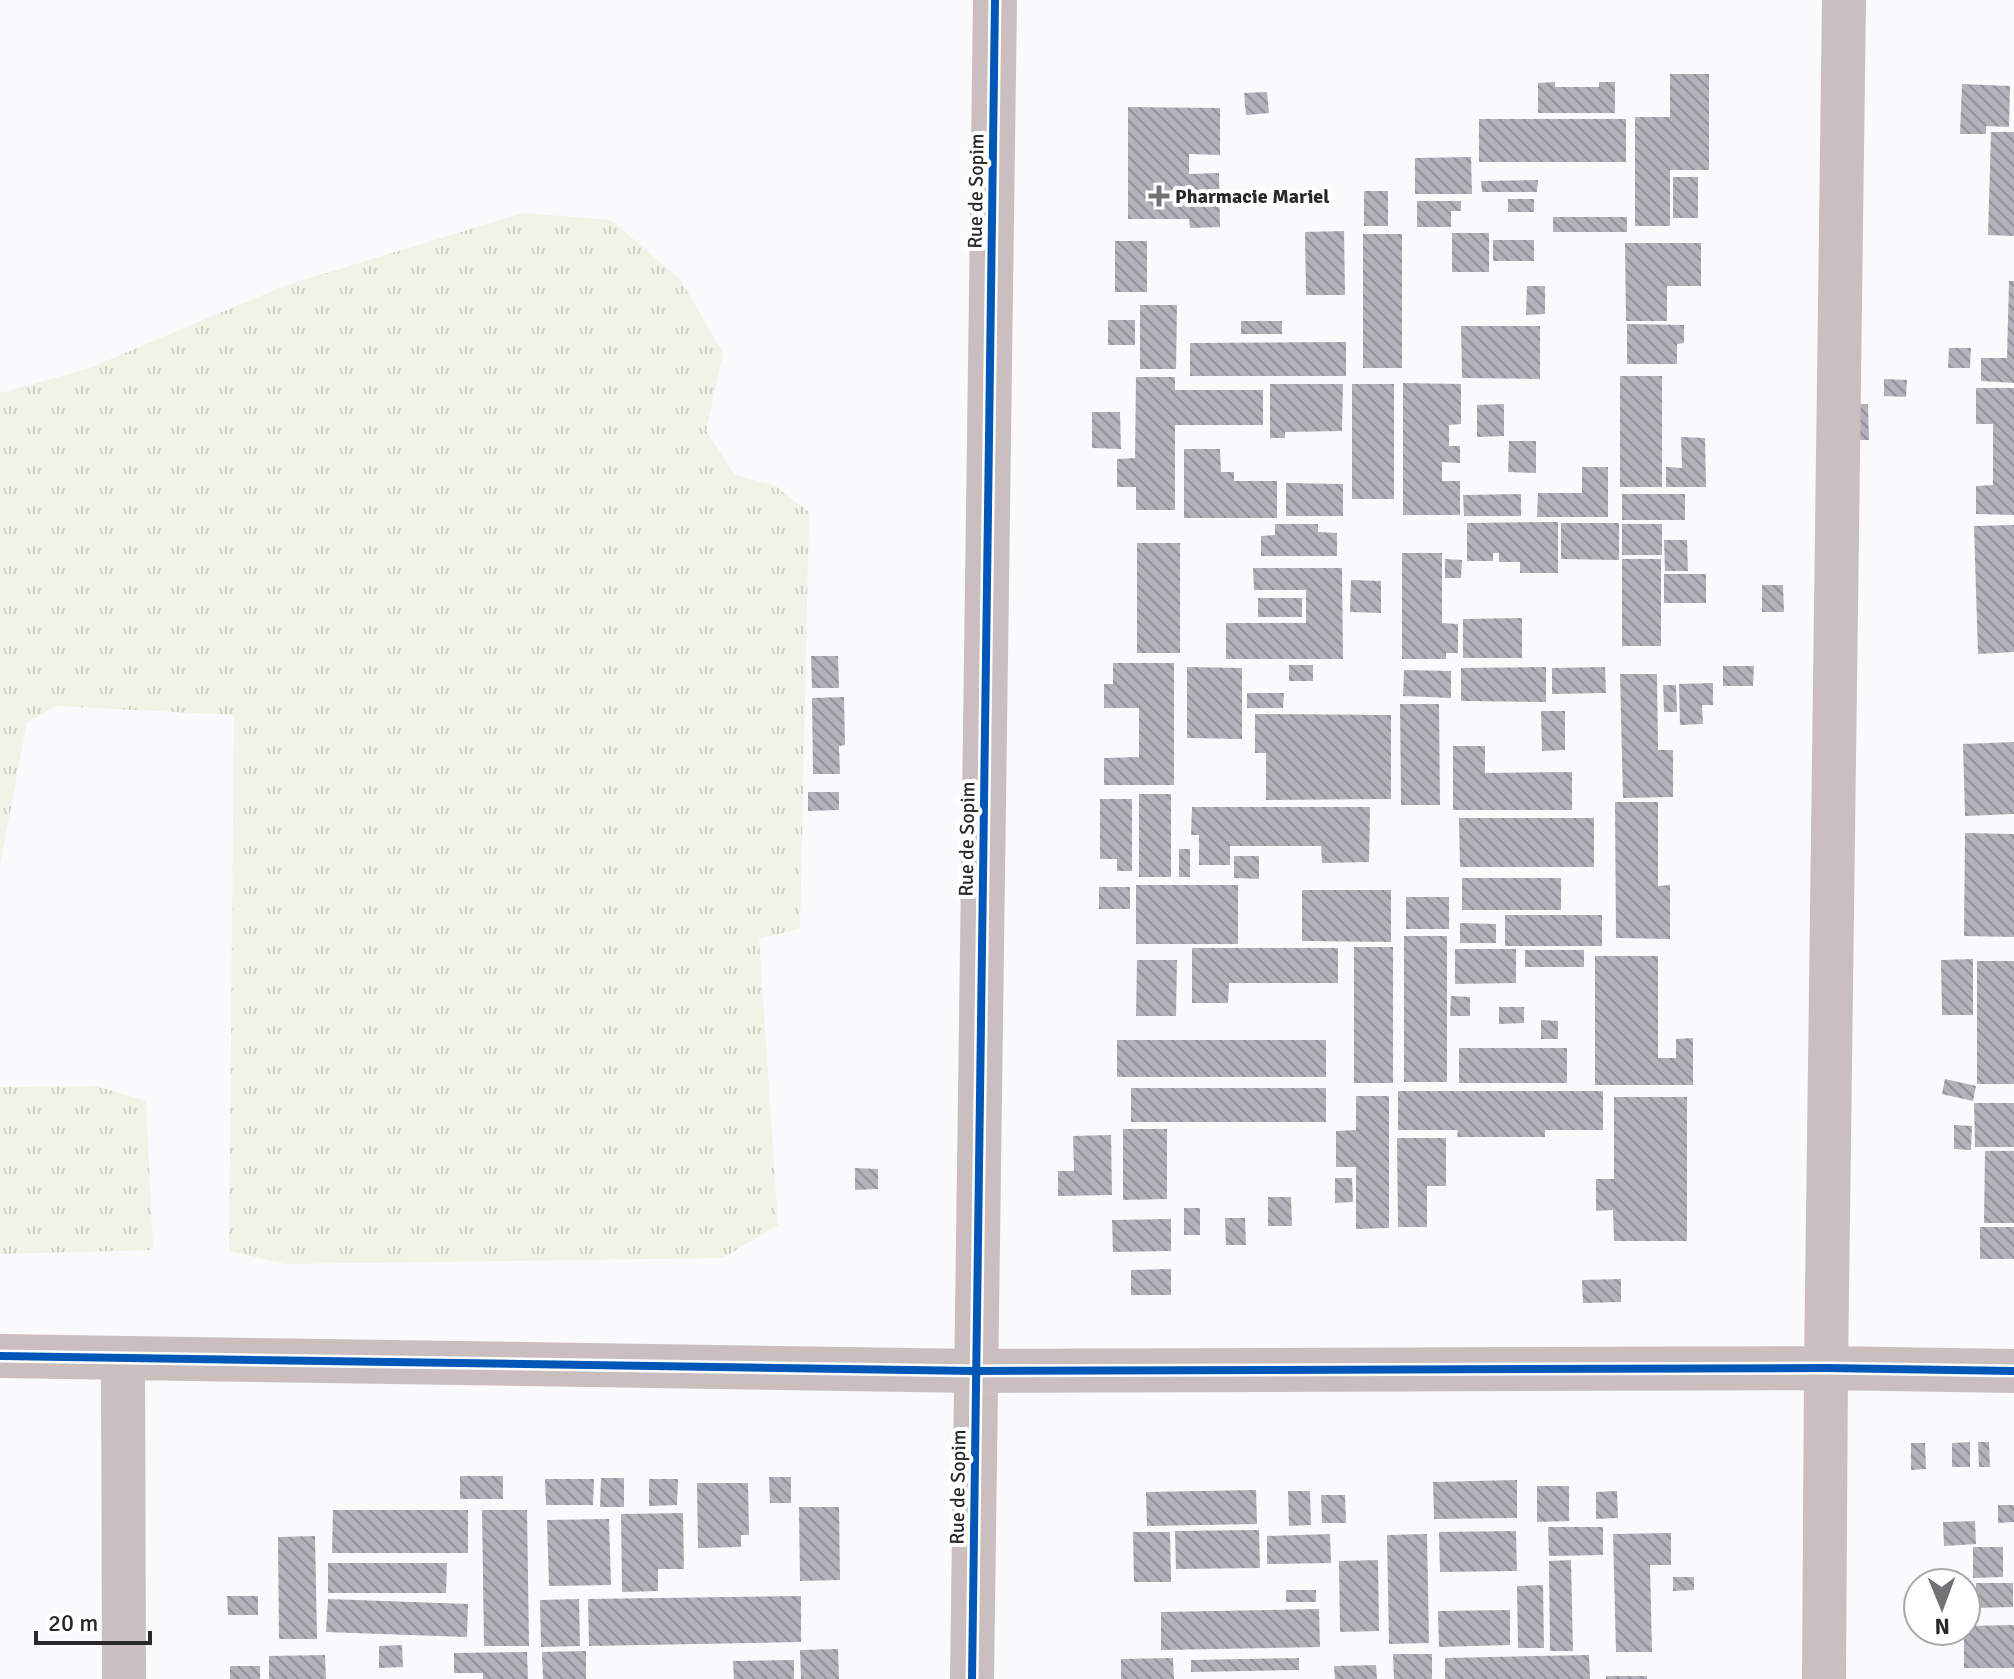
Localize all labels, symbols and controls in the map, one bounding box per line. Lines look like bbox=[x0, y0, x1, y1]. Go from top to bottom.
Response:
street label: Rue de Sopim bbox=[962, 133, 990, 249]
place label: Pharmacie Mariel bbox=[1175, 184, 1330, 209]
marker: Pharmacie Mariel bbox=[1150, 187, 1168, 205]
street label: Rue de Sopim bbox=[953, 781, 981, 897]
street label: Rue de Sopim bbox=[944, 1429, 972, 1545]
north arrow bbox=[1902, 1567, 1982, 1647]
scale bar bbox=[36, 1595, 150, 1645]
text: 20 m bbox=[48, 1608, 98, 1638]
text: N bbox=[1934, 1613, 1950, 1640]

